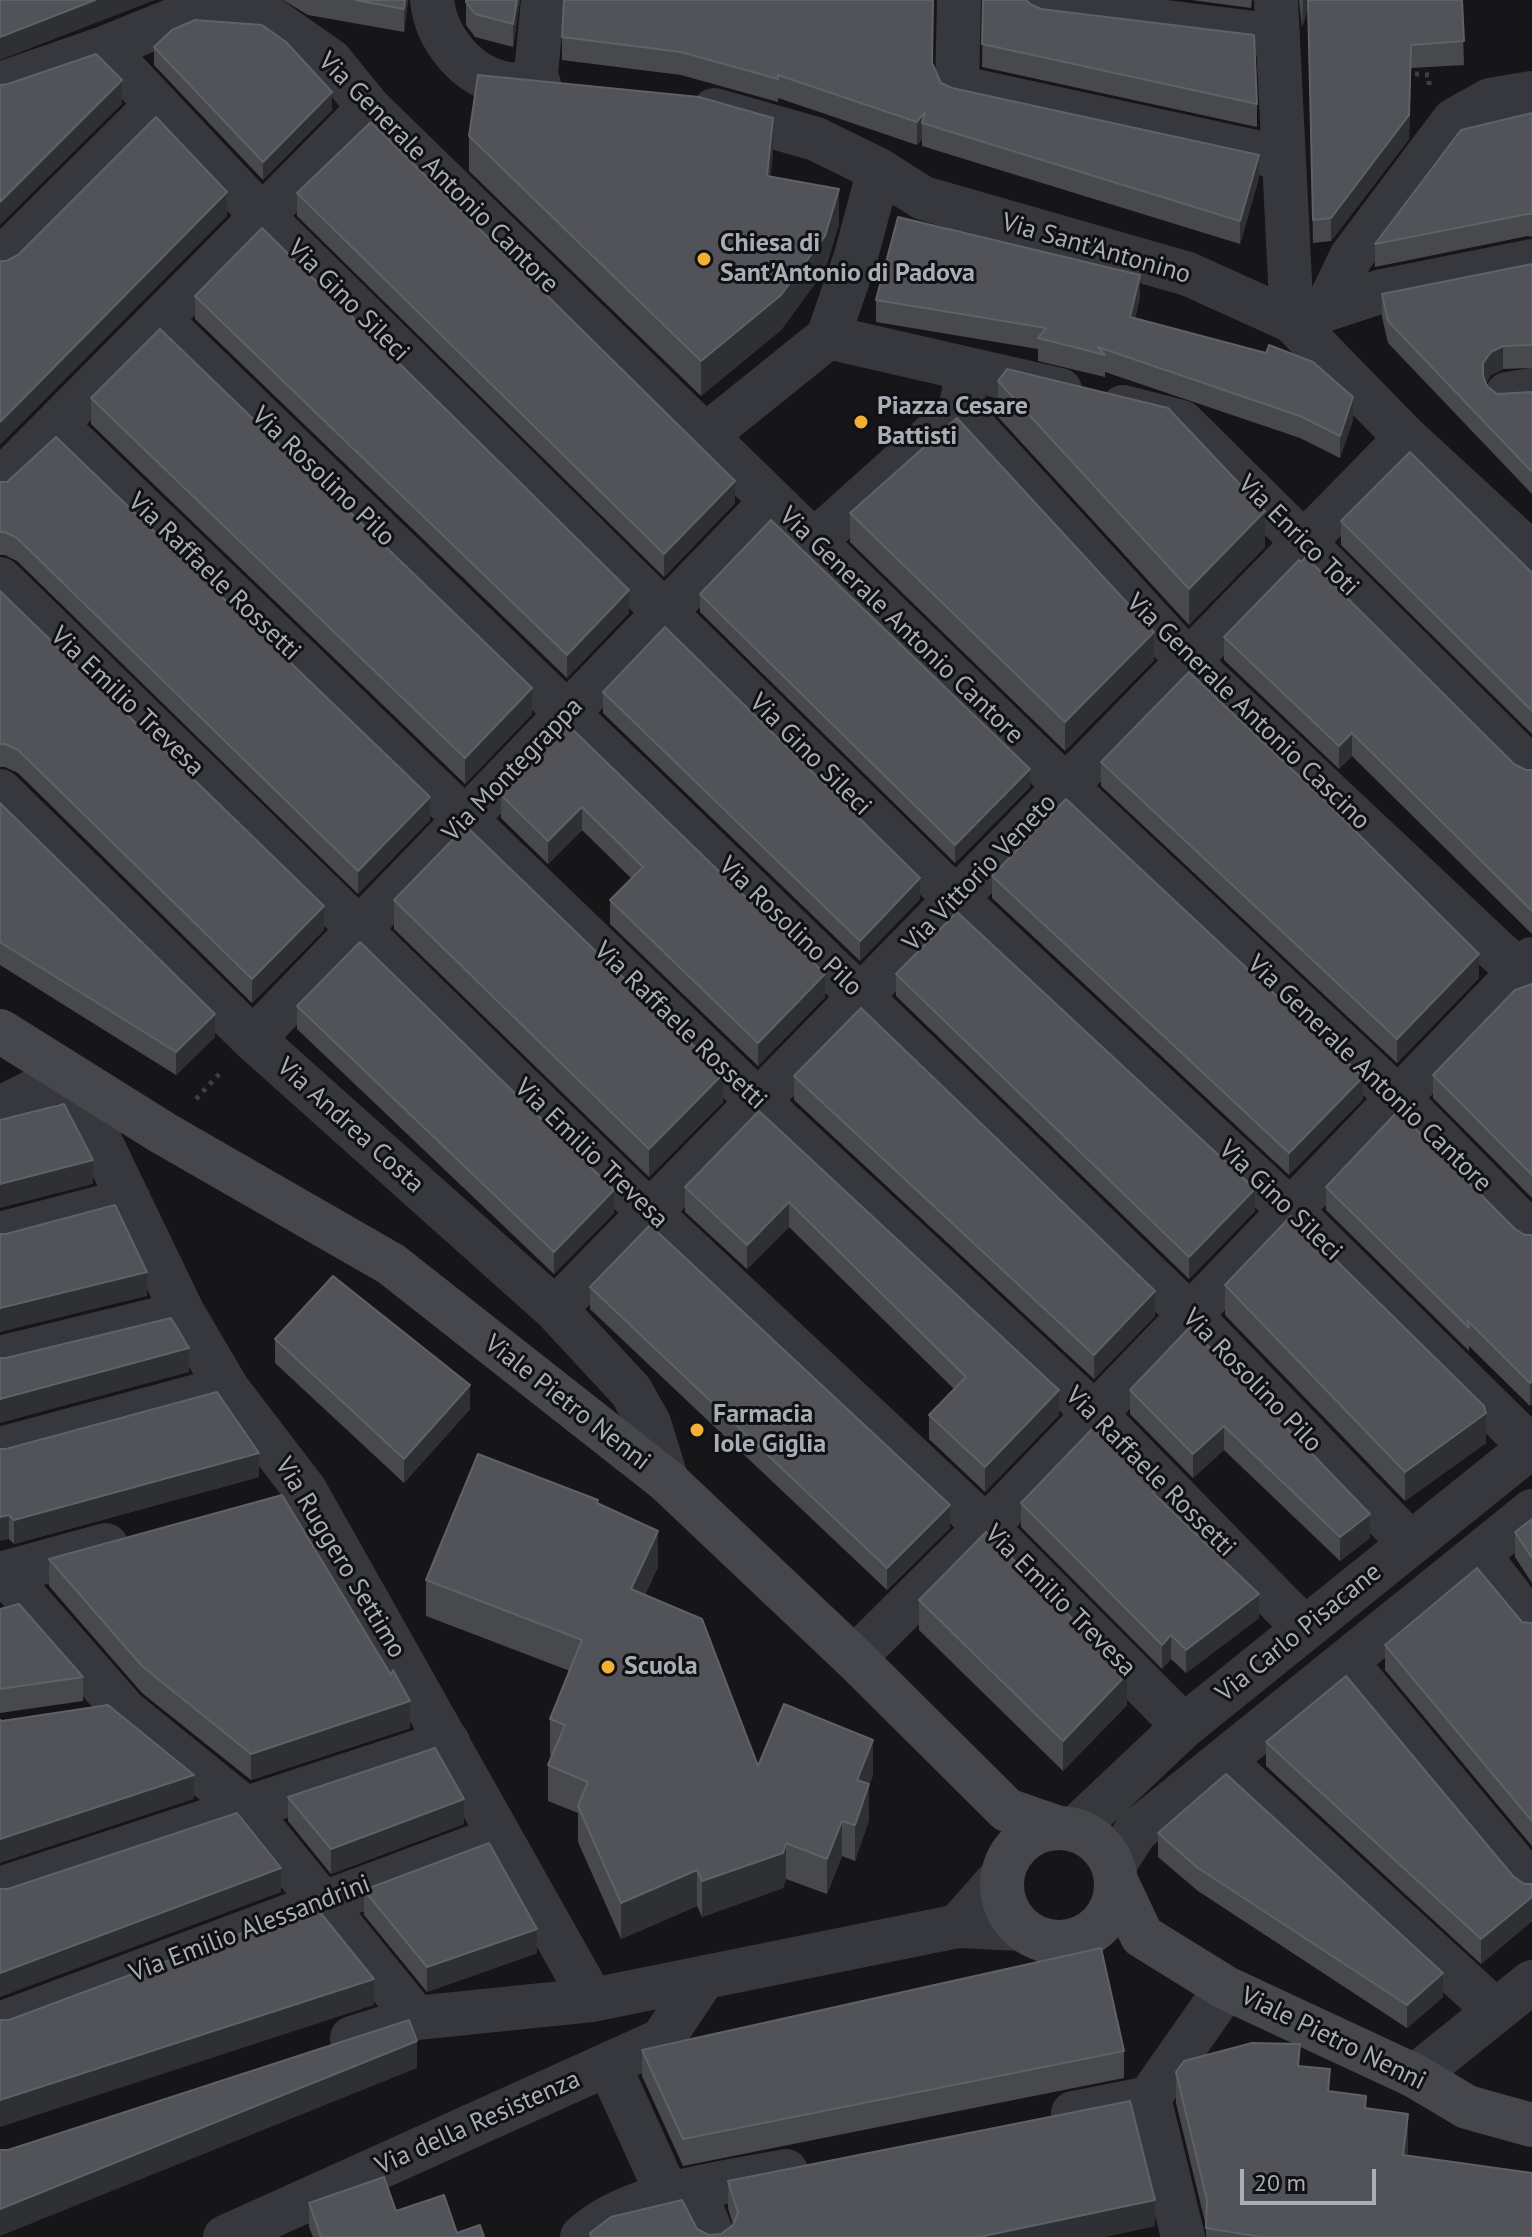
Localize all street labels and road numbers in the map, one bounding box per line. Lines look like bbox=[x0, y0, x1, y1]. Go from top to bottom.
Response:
street label: Via Generale Antonio Cantore bbox=[311, 46, 565, 300]
street label: Via Sant'Antonino bbox=[998, 207, 1194, 291]
street label: Via Gino Sileci bbox=[281, 234, 415, 368]
street label: Via Rosolino Pilo bbox=[245, 401, 401, 553]
street label: Via Enrico Toti bbox=[1231, 469, 1365, 603]
street label: Via Raffaele Rossetti bbox=[121, 487, 307, 667]
street label: Via Generale Antonio Cantore bbox=[772, 501, 1030, 751]
street label: Via Generale Antonio Cascino bbox=[1120, 587, 1376, 837]
street label: Via Emilio Trevesa bbox=[44, 621, 210, 783]
street label: Via Gino Sileci bbox=[743, 688, 877, 822]
street label: Via Montegrappa bbox=[436, 691, 590, 849]
street label: Via Vittorio Veneto bbox=[897, 787, 1063, 959]
street label: Via Rosolino Pilo bbox=[712, 851, 868, 1003]
street label: Via Raffaele Rossetti bbox=[587, 936, 773, 1116]
street label: Via Generale Antonio Cantore bbox=[1240, 949, 1498, 1199]
street label: Via Andrea Costa bbox=[270, 1052, 430, 1200]
street label: Via Emilio Trevesa bbox=[508, 1073, 674, 1235]
street label: Via Gino Sileci bbox=[1212, 1134, 1348, 1268]
street label: Via Rosolino Pilo bbox=[1176, 1303, 1328, 1459]
street label: Viale Pietro Nenni bbox=[478, 1329, 656, 1477]
street label: Via Raffaele Rossetti bbox=[1058, 1380, 1242, 1564]
street label: Via Ruggero Settimo bbox=[268, 1452, 412, 1664]
street label: Via Emilio Trevesa bbox=[978, 1519, 1142, 1683]
street label: Via Carlo Pisacane bbox=[1210, 1557, 1388, 1709]
street label: Via Emilio Alessandrini bbox=[125, 1869, 375, 1989]
street label: Viale Pietro Nenni bbox=[1236, 1981, 1430, 2097]
street label: Via della Resistenza bbox=[371, 2064, 585, 2182]

